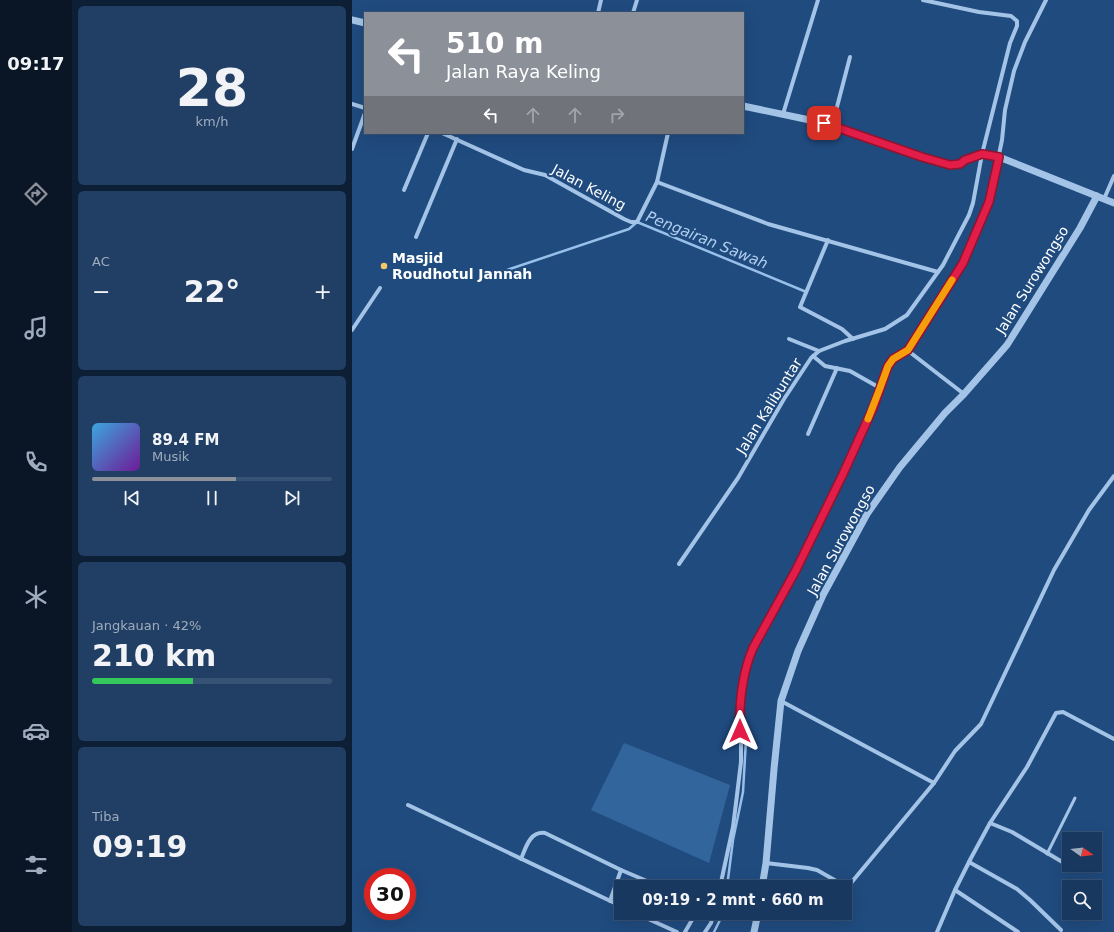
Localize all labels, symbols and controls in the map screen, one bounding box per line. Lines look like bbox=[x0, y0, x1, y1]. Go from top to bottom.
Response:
text: 510 m bbox=[446, 27, 543, 60]
icon: left bbox=[380, 28, 432, 80]
text: 09:17 bbox=[7, 53, 65, 74]
text: 28 bbox=[176, 58, 248, 118]
text: Jalan Raya Keling bbox=[446, 61, 601, 82]
icon: left bbox=[480, 104, 502, 126]
icon: ahead bbox=[522, 104, 544, 126]
icon: ahead bbox=[564, 104, 586, 126]
icon: right bbox=[606, 104, 628, 126]
pin bbox=[807, 106, 841, 140]
icon: arrive bbox=[813, 112, 835, 134]
text: km/h bbox=[196, 114, 228, 129]
street label: Jalan Keling bbox=[549, 160, 629, 213]
icon: directions bbox=[22, 180, 50, 208]
water label: Pengairan Sawah bbox=[643, 207, 771, 273]
street label: Jalan Surowongso bbox=[992, 223, 1072, 338]
place label: Masjid Roudhotul Jannah bbox=[392, 250, 532, 282]
text: AC bbox=[92, 254, 110, 269]
marker: Masjid Roudhotul Jannah bbox=[379, 261, 389, 271]
text: 22° bbox=[184, 274, 240, 309]
text: − bbox=[92, 279, 110, 304]
text: + bbox=[314, 279, 332, 304]
icon: music bbox=[22, 314, 50, 342]
street label: Jalan Kalibuntar bbox=[732, 355, 805, 458]
text: 89.4 FM bbox=[152, 431, 219, 449]
icon: phone bbox=[22, 448, 50, 476]
text: Musik bbox=[152, 449, 189, 464]
street label: Jalan Surowongso bbox=[803, 482, 878, 599]
icon: previous bbox=[121, 487, 143, 509]
icon: pause bbox=[201, 487, 223, 509]
icon: next bbox=[281, 487, 303, 509]
icon: climate bbox=[22, 583, 50, 611]
text: Jangkauan · 42% bbox=[92, 618, 201, 633]
text: 210 km bbox=[92, 638, 216, 673]
position arrow bbox=[719, 710, 761, 752]
icon: car bbox=[22, 717, 50, 745]
text: Tiba bbox=[92, 809, 119, 824]
text: 09:19 bbox=[92, 829, 188, 864]
north arrow bbox=[1062, 832, 1102, 872]
map controls bbox=[1062, 832, 1102, 920]
icon: filters bbox=[22, 851, 50, 879]
speed limit sign: 30 bbox=[364, 868, 416, 920]
button: search bbox=[1062, 880, 1102, 920]
text: 09:19 · 2 mnt · 660 m bbox=[642, 891, 824, 909]

